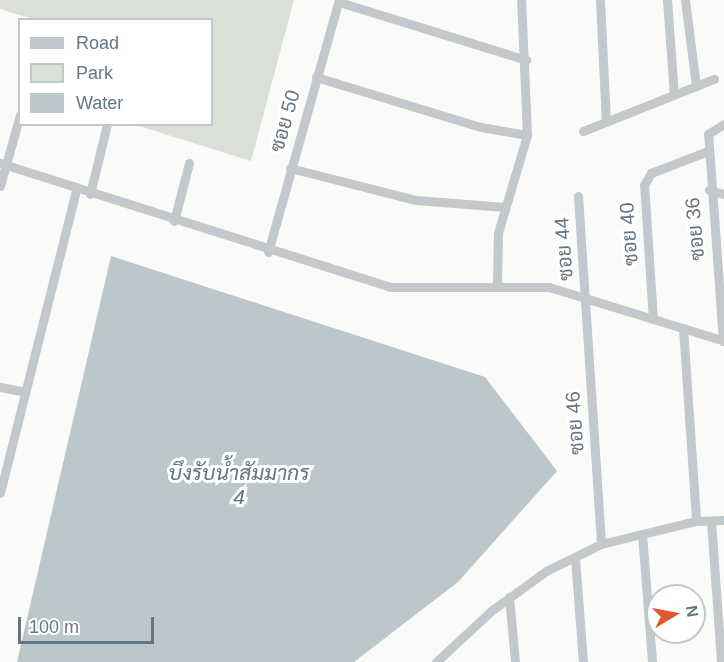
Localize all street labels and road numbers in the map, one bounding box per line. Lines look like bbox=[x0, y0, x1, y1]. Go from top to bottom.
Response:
street label: ซอย 50 bbox=[265, 87, 305, 155]
street label: ซอย 36 bbox=[680, 196, 710, 262]
street label: ซอย 40 bbox=[615, 202, 643, 266]
street label: ซอย 44 bbox=[550, 217, 578, 281]
street label: ซอย 46 bbox=[561, 391, 589, 455]

